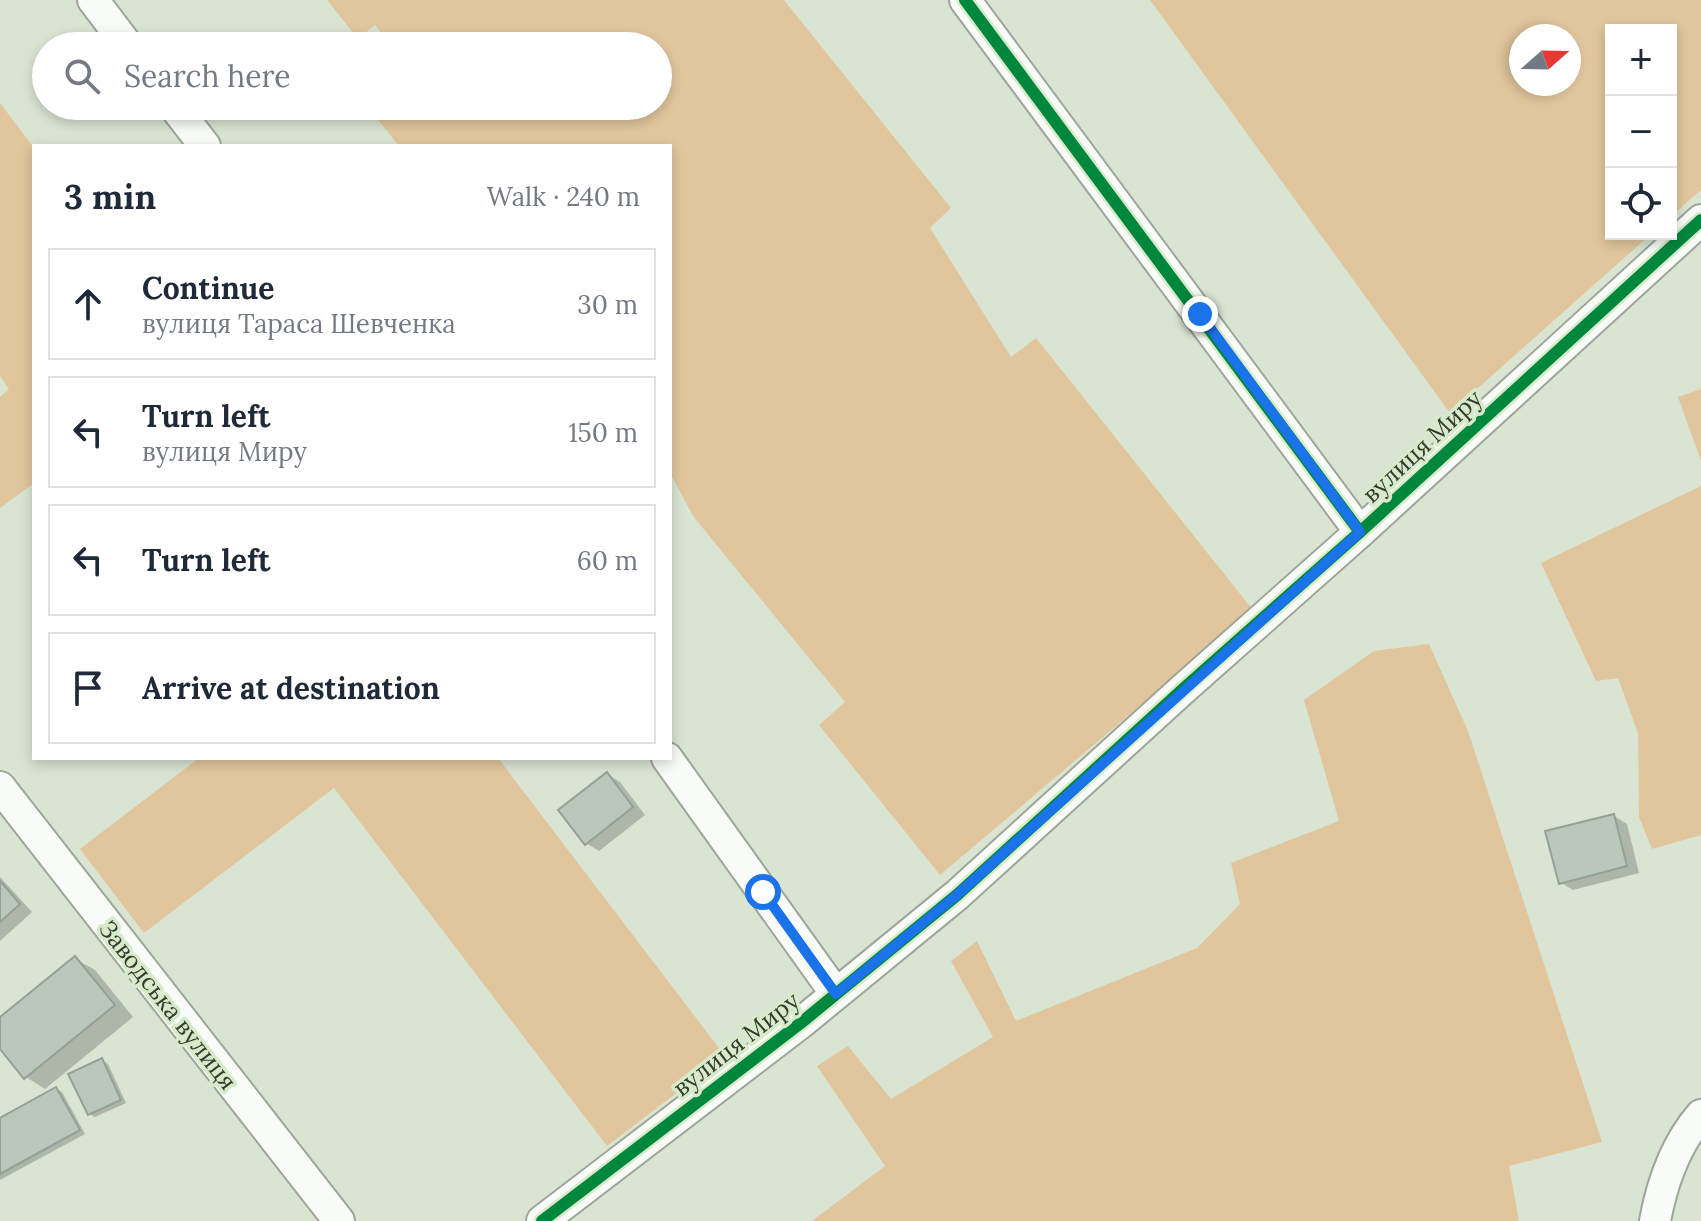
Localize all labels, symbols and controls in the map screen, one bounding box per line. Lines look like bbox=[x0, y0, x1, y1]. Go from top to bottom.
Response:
north arrow bbox=[1509, 24, 1581, 96]
map controls bbox=[1605, 24, 1677, 240]
button: + bbox=[1605, 24, 1677, 96]
search box bbox=[32, 32, 672, 120]
icon: search bbox=[60, 54, 104, 98]
text: Search here bbox=[124, 57, 291, 95]
button: − bbox=[1605, 96, 1677, 168]
button: locate bbox=[1605, 168, 1677, 240]
text: 3 min bbox=[64, 175, 156, 218]
text: Walk · 240 m bbox=[487, 180, 640, 213]
text: Continue bbox=[142, 269, 274, 307]
icon: ahead bbox=[66, 282, 110, 326]
text: 30 m bbox=[577, 288, 638, 321]
route end bbox=[1182, 296, 1218, 332]
text: вулиця Тараса Шевченка bbox=[142, 307, 456, 340]
street label: вулиця Миру bbox=[1356, 382, 1489, 509]
text: Turn left bbox=[142, 397, 270, 435]
icon: left bbox=[66, 410, 110, 454]
text: 150 m bbox=[568, 416, 638, 449]
text: вулиця Миру bbox=[142, 435, 307, 468]
icon: left bbox=[66, 538, 110, 582]
text: Turn left bbox=[142, 541, 270, 579]
text: 60 m bbox=[577, 544, 638, 577]
icon: arrive bbox=[66, 666, 110, 710]
text: Arrive at destination bbox=[142, 669, 440, 707]
route start bbox=[745, 874, 781, 910]
street label: Заводська вулиця bbox=[92, 914, 244, 1096]
street label: вулиця Миру bbox=[666, 985, 806, 1103]

